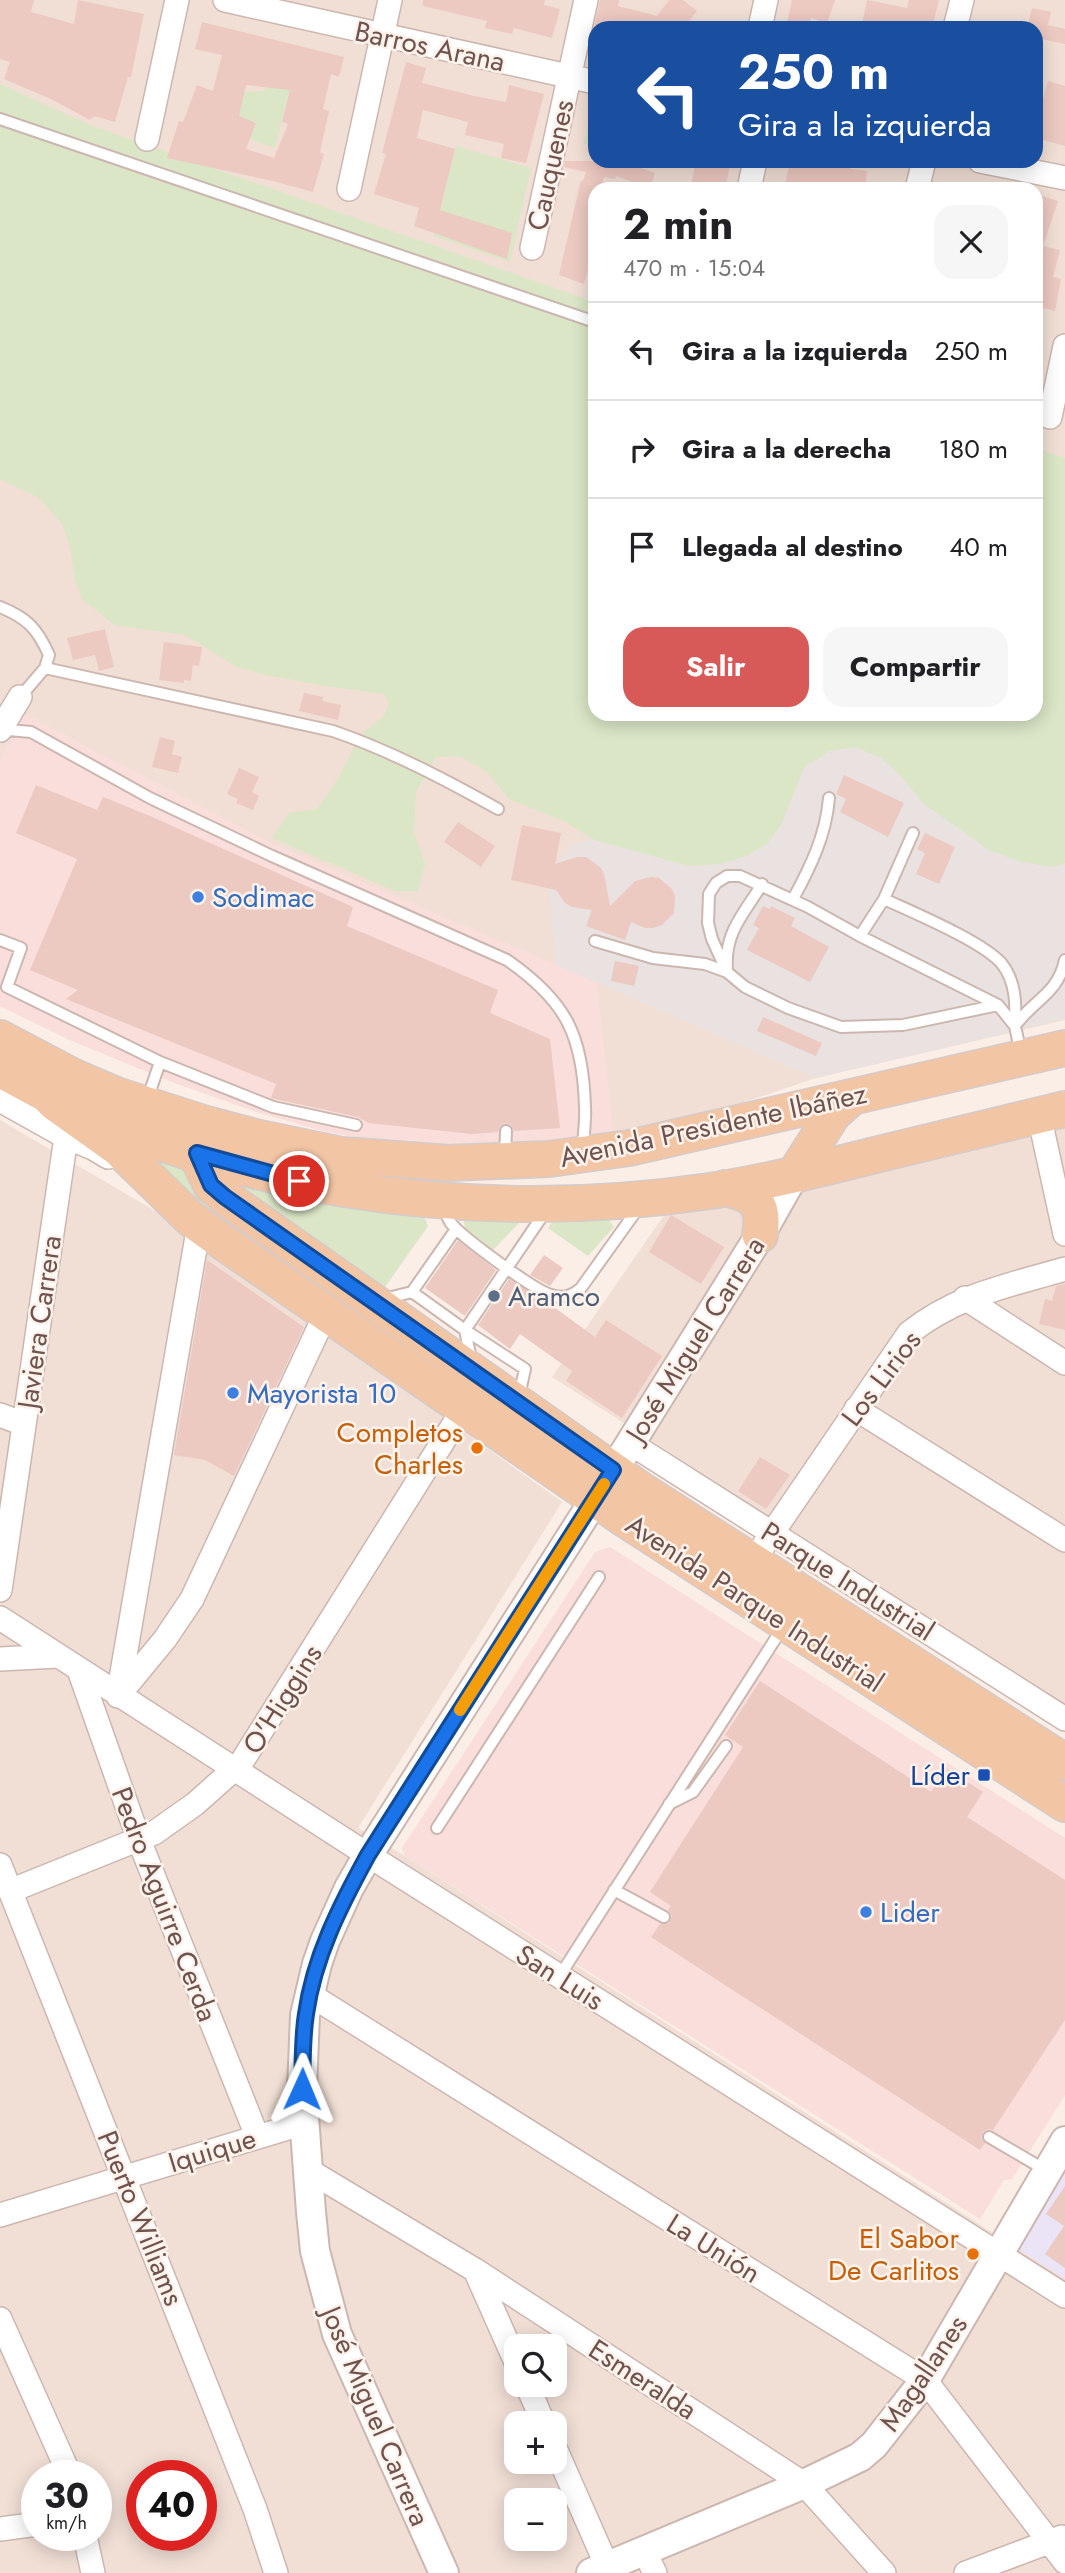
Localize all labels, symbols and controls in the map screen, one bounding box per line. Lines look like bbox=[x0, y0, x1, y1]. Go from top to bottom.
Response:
street label: Barros Arana bbox=[351, 11, 509, 82]
text: 250 m bbox=[738, 37, 889, 107]
icon: left bbox=[623, 49, 714, 140]
street label: Cauquenes bbox=[517, 96, 584, 234]
text: Gira a la izquierda bbox=[738, 102, 991, 148]
text: 2 min bbox=[623, 194, 733, 255]
button: close bbox=[934, 205, 1008, 279]
text: 470 m · 15:04 bbox=[623, 251, 765, 285]
icon: left bbox=[623, 332, 661, 370]
text: Gira a la izquierda bbox=[682, 332, 908, 370]
text: 250 m bbox=[935, 332, 1008, 370]
icon: right bbox=[623, 430, 661, 468]
text: Gira a la derecha bbox=[682, 430, 891, 468]
text: 180 m bbox=[938, 430, 1008, 468]
icon: arrive bbox=[623, 528, 661, 566]
text: Llegada al destino bbox=[682, 528, 903, 566]
text: 40 m bbox=[949, 528, 1008, 566]
button: Salir bbox=[623, 627, 809, 707]
button: Compartir bbox=[823, 627, 1008, 707]
place label: Sodimac bbox=[212, 877, 315, 918]
marker: Sodimac bbox=[190, 889, 206, 905]
street label: Avenida Presidente Ibáñez bbox=[556, 1073, 870, 1178]
pin bbox=[269, 1151, 329, 1211]
icon: arrive bbox=[280, 1162, 318, 1200]
street label: José Miguel Carrera bbox=[614, 1229, 775, 1453]
street label: Javiera Carrera bbox=[6, 1233, 72, 1415]
place label: Aramco bbox=[508, 1276, 600, 1317]
marker: Aramco bbox=[486, 1288, 502, 1304]
street label: Los Lirios bbox=[832, 1322, 931, 1435]
place label: Mayorista 10 bbox=[247, 1373, 396, 1414]
marker: Mayorista 10 bbox=[225, 1385, 241, 1401]
place label: Completos Charles bbox=[337, 1412, 463, 1485]
marker: Completos Charles bbox=[469, 1440, 485, 1456]
street label: Avenida Parque Industrial bbox=[617, 1504, 892, 1703]
street label: Parque Industrial bbox=[753, 1512, 942, 1651]
street label: O'Higgins bbox=[233, 1636, 332, 1762]
place label: Líder bbox=[910, 1755, 970, 1796]
marker: Líder bbox=[976, 1767, 992, 1783]
street label: Pedro Aguirre Cerda bbox=[101, 1781, 228, 2027]
place label: Lider bbox=[880, 1892, 940, 1933]
marker: Lider bbox=[858, 1904, 874, 1920]
street label: San Luis bbox=[508, 1934, 612, 2021]
position arrow bbox=[265, 2052, 339, 2126]
street label: Iquique bbox=[163, 2118, 261, 2183]
street label: Puerto Williams bbox=[87, 2124, 194, 2312]
street label: La Unión bbox=[659, 2203, 769, 2293]
place label: El Sabor De Carlitos bbox=[828, 2218, 959, 2291]
marker: El Sabor De Carlitos bbox=[965, 2246, 981, 2262]
street label: José Miguel Carrera bbox=[309, 2296, 440, 2532]
street label: Magallanes bbox=[869, 2307, 977, 2440]
street label: Esmeralda bbox=[580, 2329, 705, 2430]
map controls bbox=[504, 2334, 567, 2551]
button: search bbox=[504, 2334, 567, 2397]
button: + bbox=[504, 2411, 567, 2474]
speed limit sign: 40 bbox=[126, 2460, 217, 2551]
text: 30 bbox=[44, 2471, 89, 2521]
button: − bbox=[504, 2488, 567, 2551]
text: km/h bbox=[46, 2510, 87, 2536]

